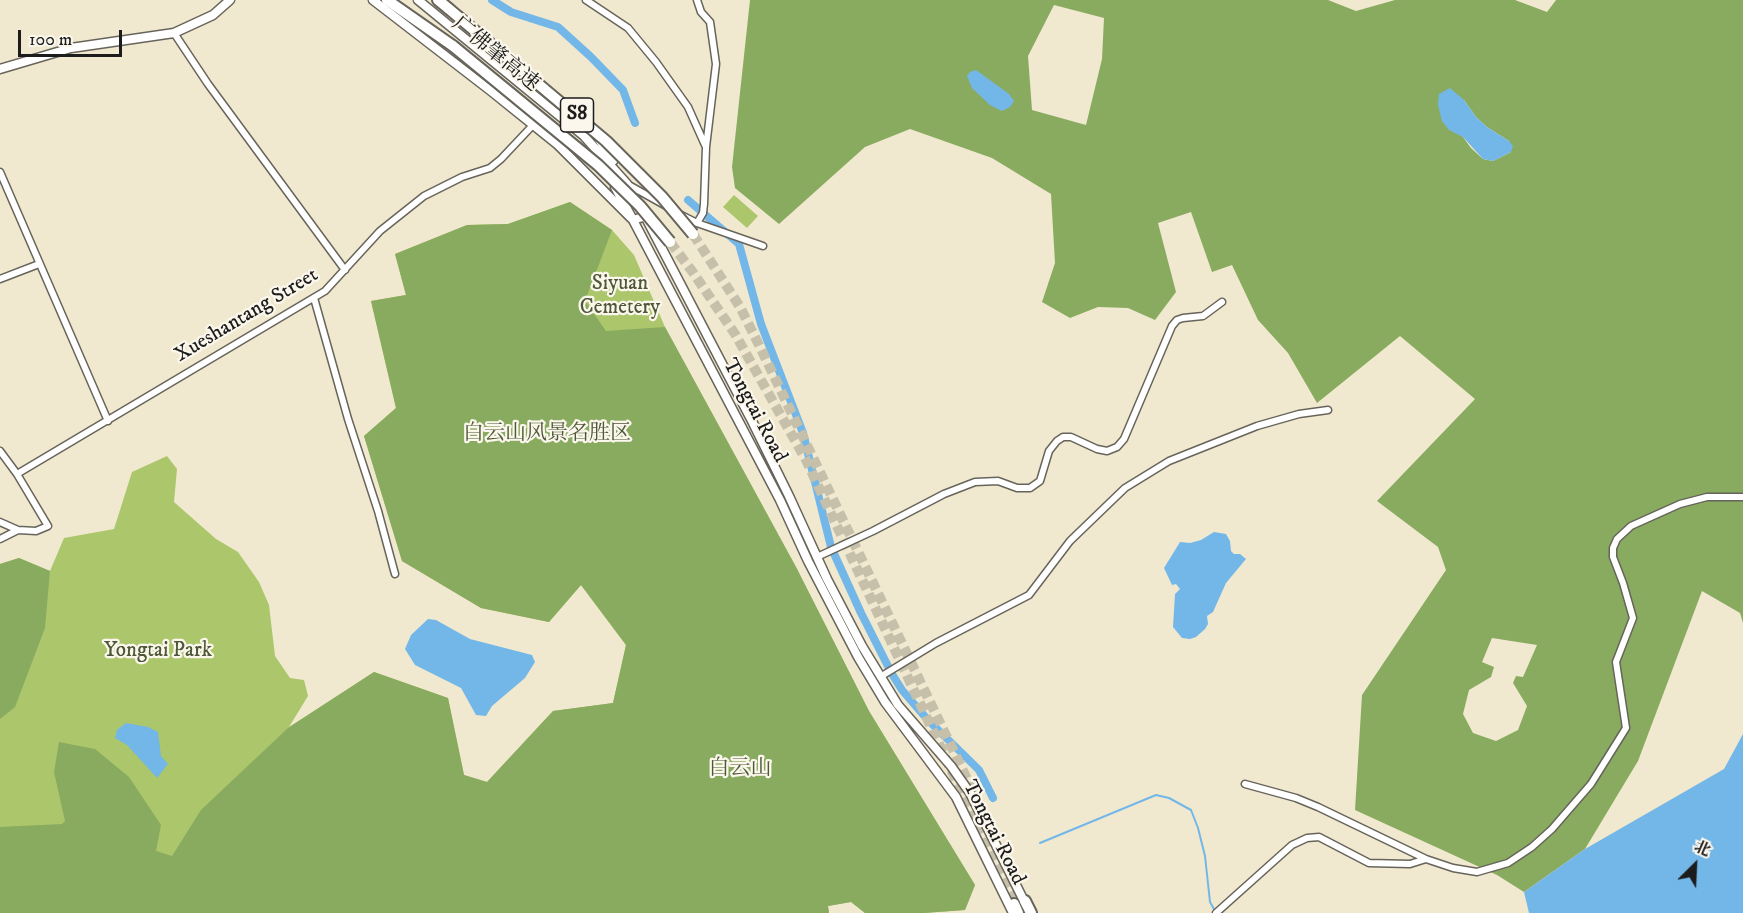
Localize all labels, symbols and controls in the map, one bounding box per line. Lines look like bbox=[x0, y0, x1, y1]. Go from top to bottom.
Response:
street label: 广佛肇高速 bbox=[446, 12, 544, 98]
scale bar bbox=[21, 18, 124, 56]
text: 100 m bbox=[29, 29, 72, 51]
road number: S8 bbox=[560, 98, 594, 132]
street label: Xueshantang Street bbox=[171, 263, 323, 369]
park label: Siyuan Cemetery bbox=[580, 272, 660, 322]
street label: Tongtai Road bbox=[716, 355, 792, 467]
park label: 白云山风景名胜区 bbox=[463, 422, 631, 448]
park label: Yongtai Park bbox=[104, 639, 212, 665]
park label: 白云山 bbox=[709, 757, 771, 783]
street label: Tongtai Road bbox=[956, 776, 1030, 890]
north arrow bbox=[1665, 835, 1725, 895]
text: 北 bbox=[1691, 836, 1714, 861]

